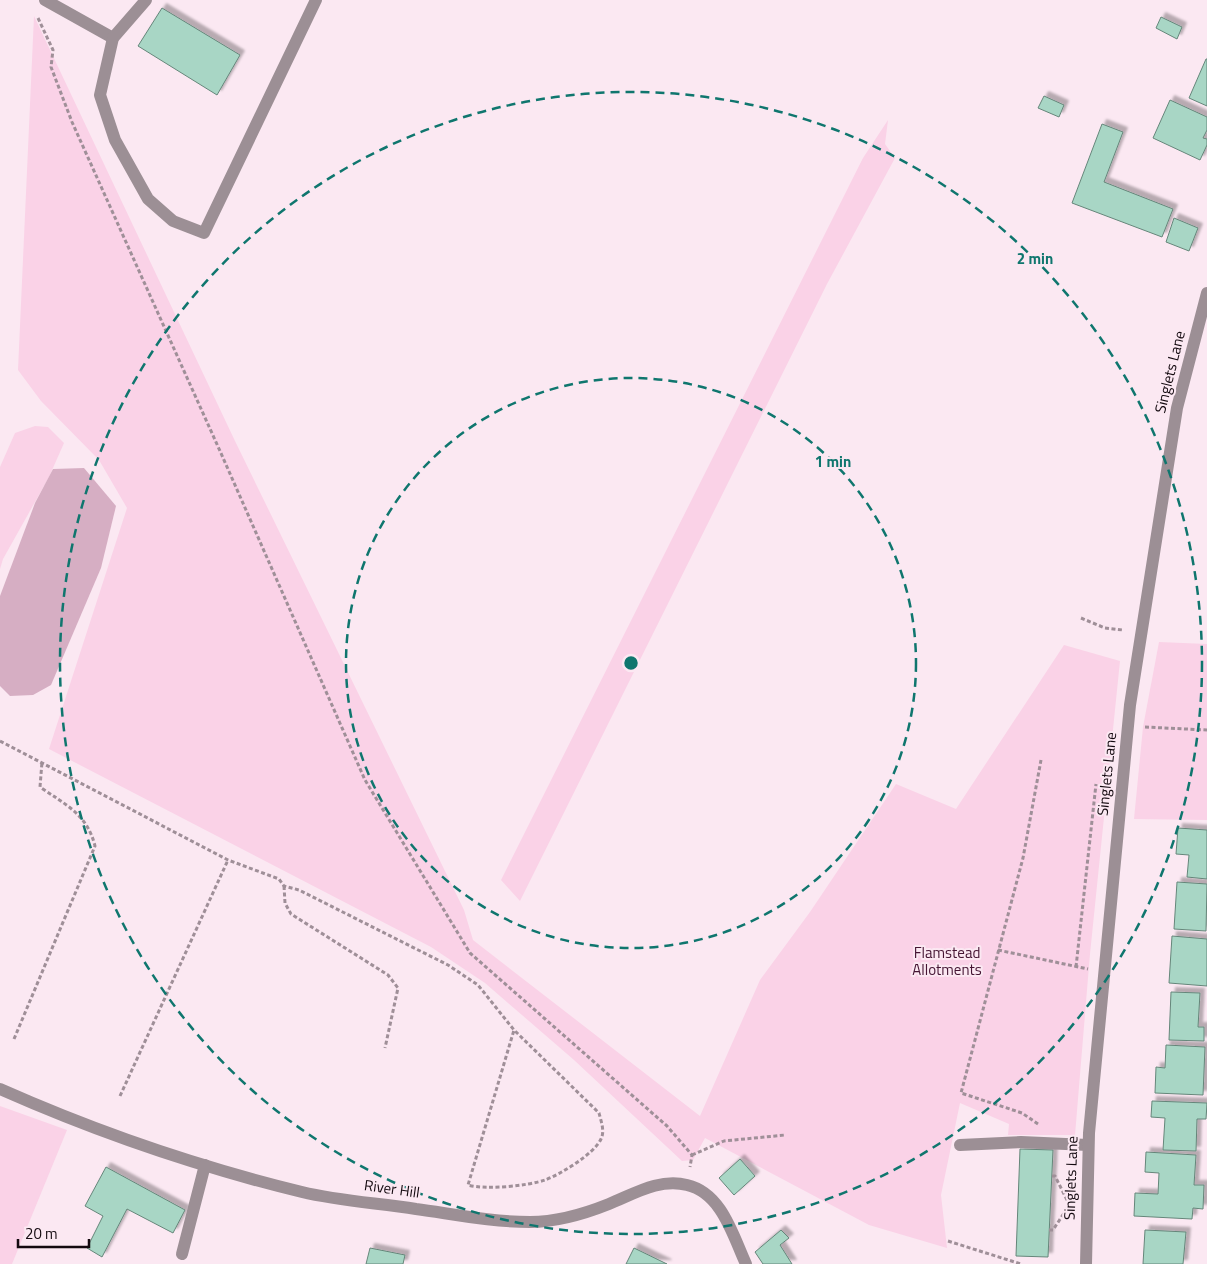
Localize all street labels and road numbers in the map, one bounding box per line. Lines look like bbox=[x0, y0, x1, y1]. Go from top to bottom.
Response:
street label: Singlets Lane bbox=[1148, 328, 1191, 415]
street label: Singlets Lane bbox=[1091, 731, 1122, 817]
street label: Singlets Lane bbox=[1058, 1136, 1083, 1220]
street label: River Hill bbox=[363, 1173, 421, 1204]

